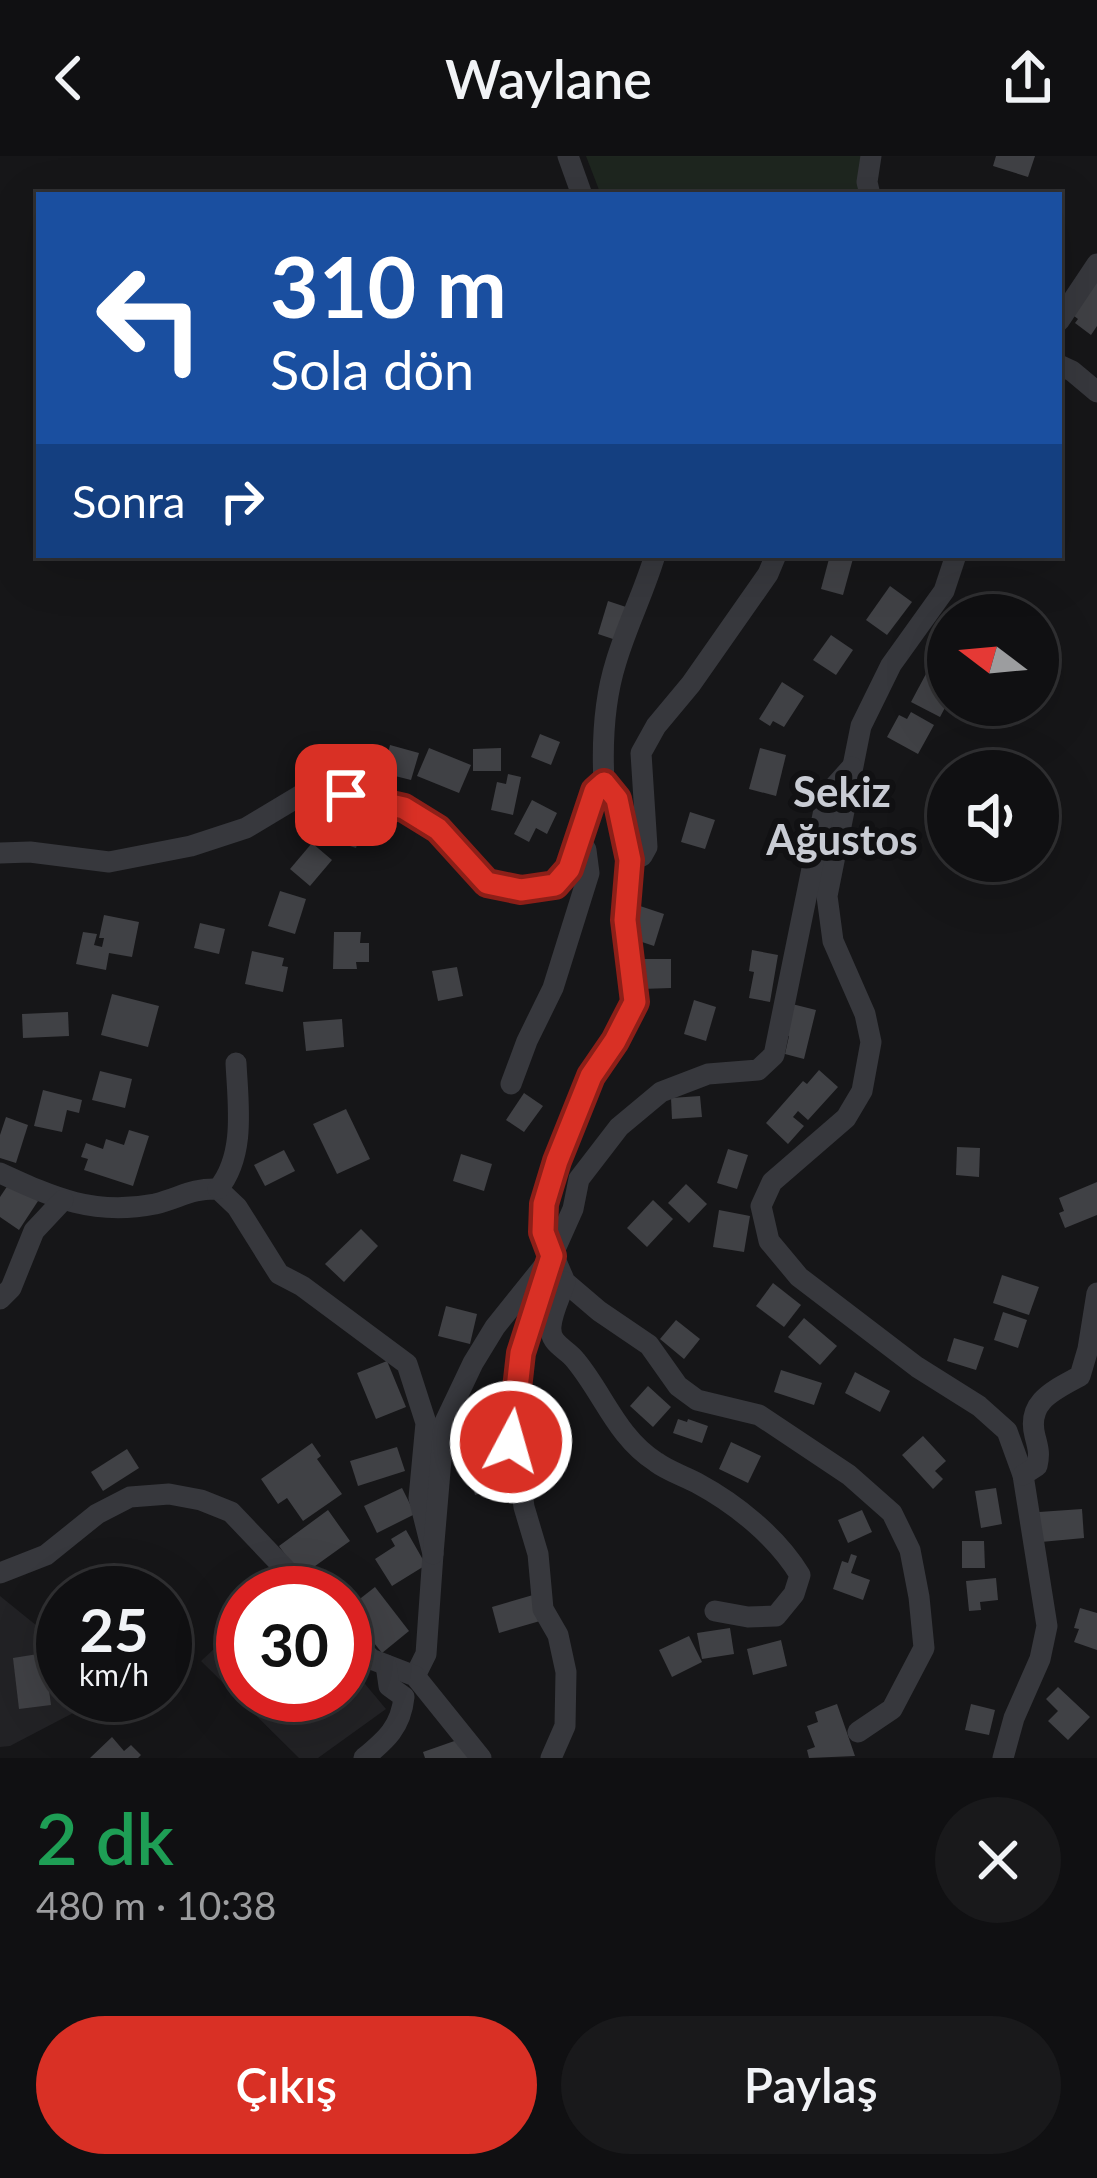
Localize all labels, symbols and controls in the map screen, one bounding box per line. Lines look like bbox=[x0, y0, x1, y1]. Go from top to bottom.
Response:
icon: back bbox=[36, 45, 102, 111]
icon: share bbox=[995, 45, 1061, 111]
text: Waylane bbox=[445, 46, 652, 111]
text: 310 m bbox=[270, 235, 507, 336]
icon: left bbox=[72, 240, 228, 396]
text: Sola dön bbox=[270, 337, 474, 402]
icon: right bbox=[209, 468, 275, 534]
text: Sonra bbox=[72, 474, 185, 528]
north arrow bbox=[927, 594, 1059, 726]
map controls bbox=[927, 594, 1059, 882]
pin bbox=[295, 744, 397, 846]
button: sound bbox=[927, 750, 1059, 882]
icon: arrive bbox=[313, 762, 379, 828]
district label: Sekiz Ağustos bbox=[765, 766, 918, 864]
position arrow bbox=[448, 1379, 574, 1505]
speed limit sign: 30 bbox=[216, 1566, 372, 1722]
text: 25 bbox=[79, 1593, 149, 1665]
text: km/h bbox=[79, 1656, 149, 1692]
text: 2 dk bbox=[36, 1794, 174, 1880]
button: close bbox=[935, 1797, 1061, 1923]
text: 480 m · 10:38 bbox=[36, 1882, 276, 1928]
button: Çıkış bbox=[36, 2016, 537, 2154]
button: Paylaş bbox=[561, 2016, 1061, 2154]

